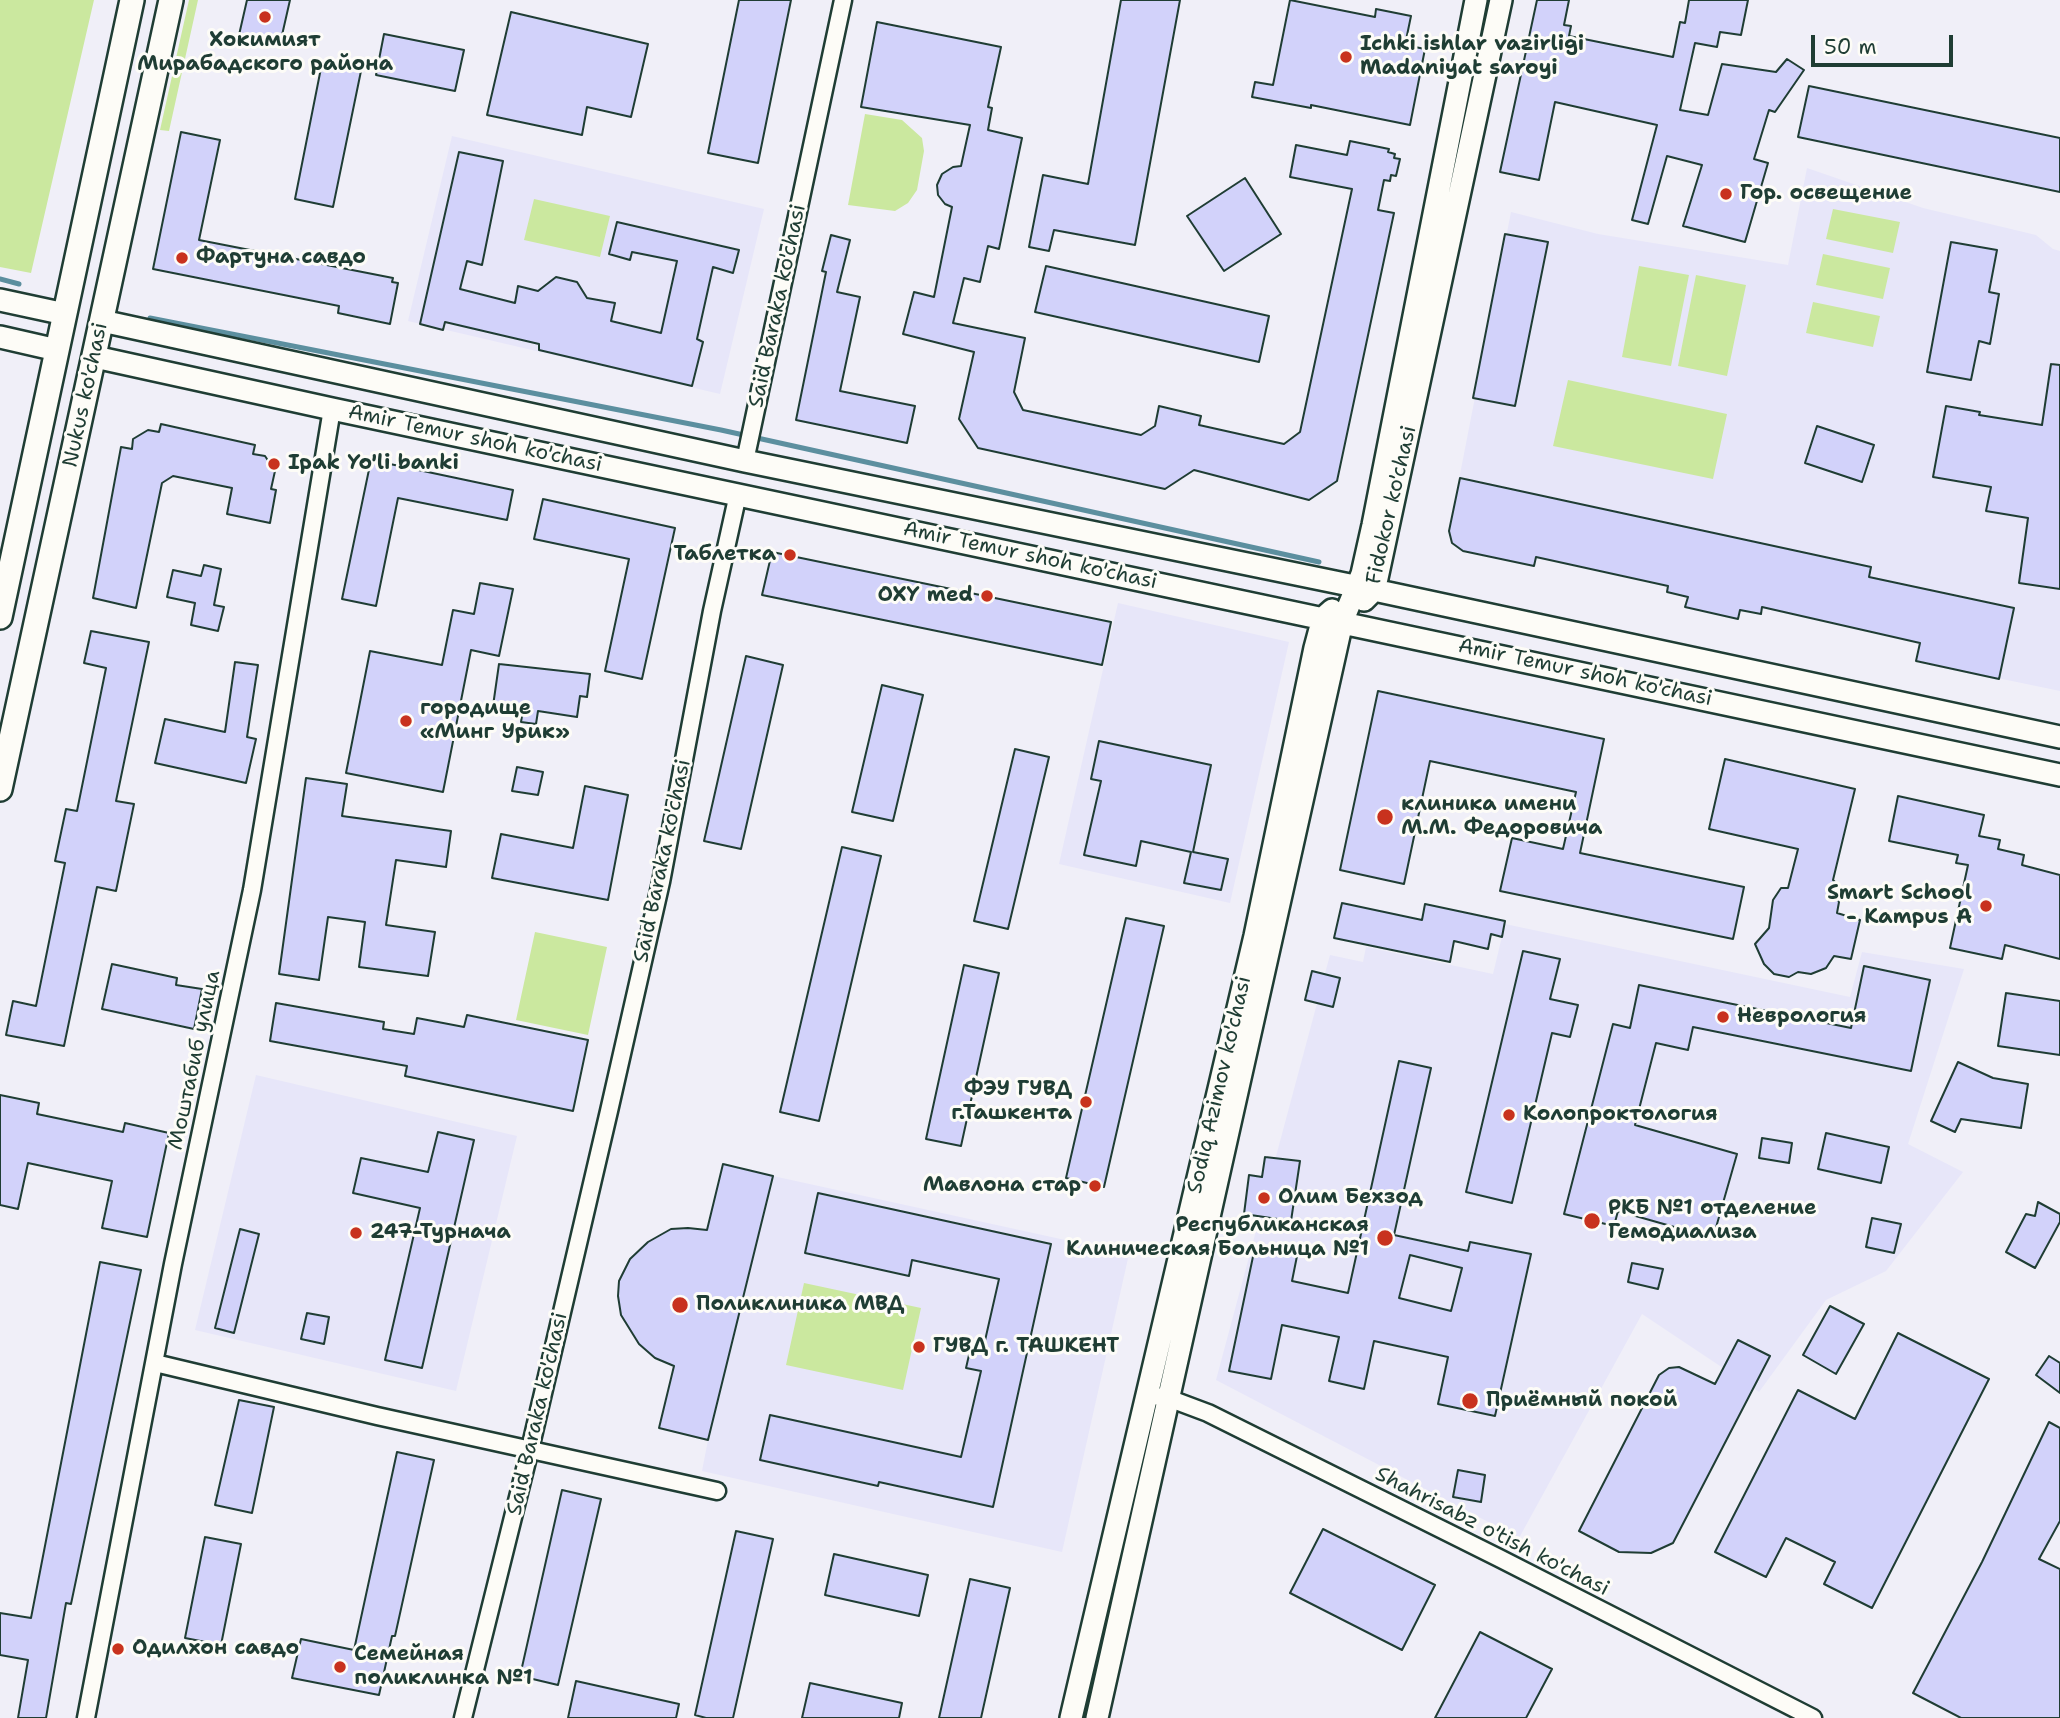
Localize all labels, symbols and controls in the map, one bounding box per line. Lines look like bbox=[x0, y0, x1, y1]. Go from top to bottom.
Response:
marker: Хокимият Мирабадского района bbox=[257, 9, 273, 25]
scale bar bbox=[1815, 21, 1957, 65]
place label: Хокимият Мирабадского района bbox=[137, 28, 393, 78]
place label: Ichki ishlar vazirligi Madaniyat saroyi bbox=[1360, 32, 1584, 82]
text: 50 m bbox=[1824, 33, 1877, 61]
marker: Ichki ishlar vazirligi Madaniyat saroyi bbox=[1338, 49, 1354, 65]
place label: Гор. освещение bbox=[1740, 181, 1912, 207]
marker: Гор. освещение bbox=[1718, 186, 1734, 202]
street label: Said Baraka ko'chasi bbox=[744, 202, 812, 410]
place label: Фартуна савдо bbox=[196, 245, 366, 271]
marker: Фартуна савдо bbox=[174, 250, 190, 266]
street label: Nukus ko'chasi bbox=[58, 320, 114, 470]
street label: Amir Temur shoh ko'chasi bbox=[346, 400, 604, 478]
street label: Fidokor ko'chasi bbox=[1362, 423, 1422, 587]
place label: Ipak Yo'li banki bbox=[288, 451, 459, 477]
marker: Ipak Yo'li banki bbox=[266, 456, 282, 472]
street label: Amir Temur shoh ko'chasi bbox=[901, 517, 1159, 595]
place label: Таблетка bbox=[674, 542, 776, 568]
marker: Таблетка bbox=[782, 547, 798, 563]
place label: OXY med bbox=[878, 583, 973, 609]
marker: OXY med bbox=[979, 588, 995, 604]
street label: Amir Temur shoh ko'chasi bbox=[1456, 634, 1714, 712]
place label: городище «Минг Урик» bbox=[420, 696, 570, 746]
marker: городище «Минг Урик» bbox=[398, 713, 414, 729]
street label: Said Baraka ko'chasi bbox=[629, 757, 697, 965]
place label: клиника имени М.М. Федоровича bbox=[1401, 792, 1602, 842]
marker: клиника имени М.М. Федоровича bbox=[1375, 807, 1395, 827]
place label: Smart School - Kampus A bbox=[1827, 881, 1972, 931]
marker: Smart School - Kampus A bbox=[1978, 898, 1994, 914]
street label: Моштабиб улица bbox=[164, 968, 226, 1152]
street label: Sodiq Azimov ko'chasi bbox=[1183, 974, 1257, 1196]
place label: Неврология bbox=[1737, 1004, 1866, 1030]
marker: Неврология bbox=[1715, 1009, 1731, 1025]
place label: ФЭУ ГУВД г.Ташкента bbox=[951, 1077, 1072, 1127]
marker: ФЭУ ГУВД г.Ташкента bbox=[1078, 1094, 1094, 1110]
place label: Колопроктология bbox=[1523, 1102, 1718, 1128]
marker: Колопроктология bbox=[1501, 1107, 1517, 1123]
place label: Мавлона стар bbox=[923, 1173, 1081, 1199]
marker: Мавлона стар bbox=[1087, 1178, 1103, 1194]
place label: Олим Бехзод bbox=[1278, 1185, 1423, 1211]
marker: Олим Бехзод bbox=[1256, 1190, 1272, 1206]
place label: РКБ №1 отделение Гемодиализа bbox=[1608, 1196, 1817, 1246]
marker: РКБ №1 отделение Гемодиализа bbox=[1582, 1211, 1602, 1231]
place label: Республиканская Клиническая Больница №1 bbox=[1066, 1213, 1369, 1263]
place label: 247-Турнача bbox=[370, 1220, 511, 1246]
marker: 247-Турнача bbox=[348, 1225, 364, 1241]
marker: Республиканская Клиническая Больница №1 bbox=[1375, 1228, 1395, 1248]
place label: Поликлиника МВД bbox=[696, 1292, 904, 1318]
marker: Поликлиника МВД bbox=[670, 1295, 690, 1315]
street label: Said Baraka ko'chasi bbox=[502, 1310, 574, 1518]
place label: ГУВД г. ТАШКЕНТ bbox=[933, 1334, 1119, 1360]
marker: ГУВД г. ТАШКЕНТ bbox=[911, 1339, 927, 1355]
place label: Приёмный покой bbox=[1486, 1388, 1677, 1414]
marker: Приёмный покой bbox=[1460, 1391, 1480, 1411]
street label: Shahrisabz o'tish ko'chasi bbox=[1371, 1462, 1613, 1602]
place label: Одилхон савдо bbox=[132, 1636, 299, 1662]
marker: Одилхон савдо bbox=[110, 1641, 126, 1657]
place label: Семейная поликлинка №1 bbox=[354, 1642, 532, 1692]
marker: Семейная поликлинка №1 bbox=[332, 1659, 348, 1675]

